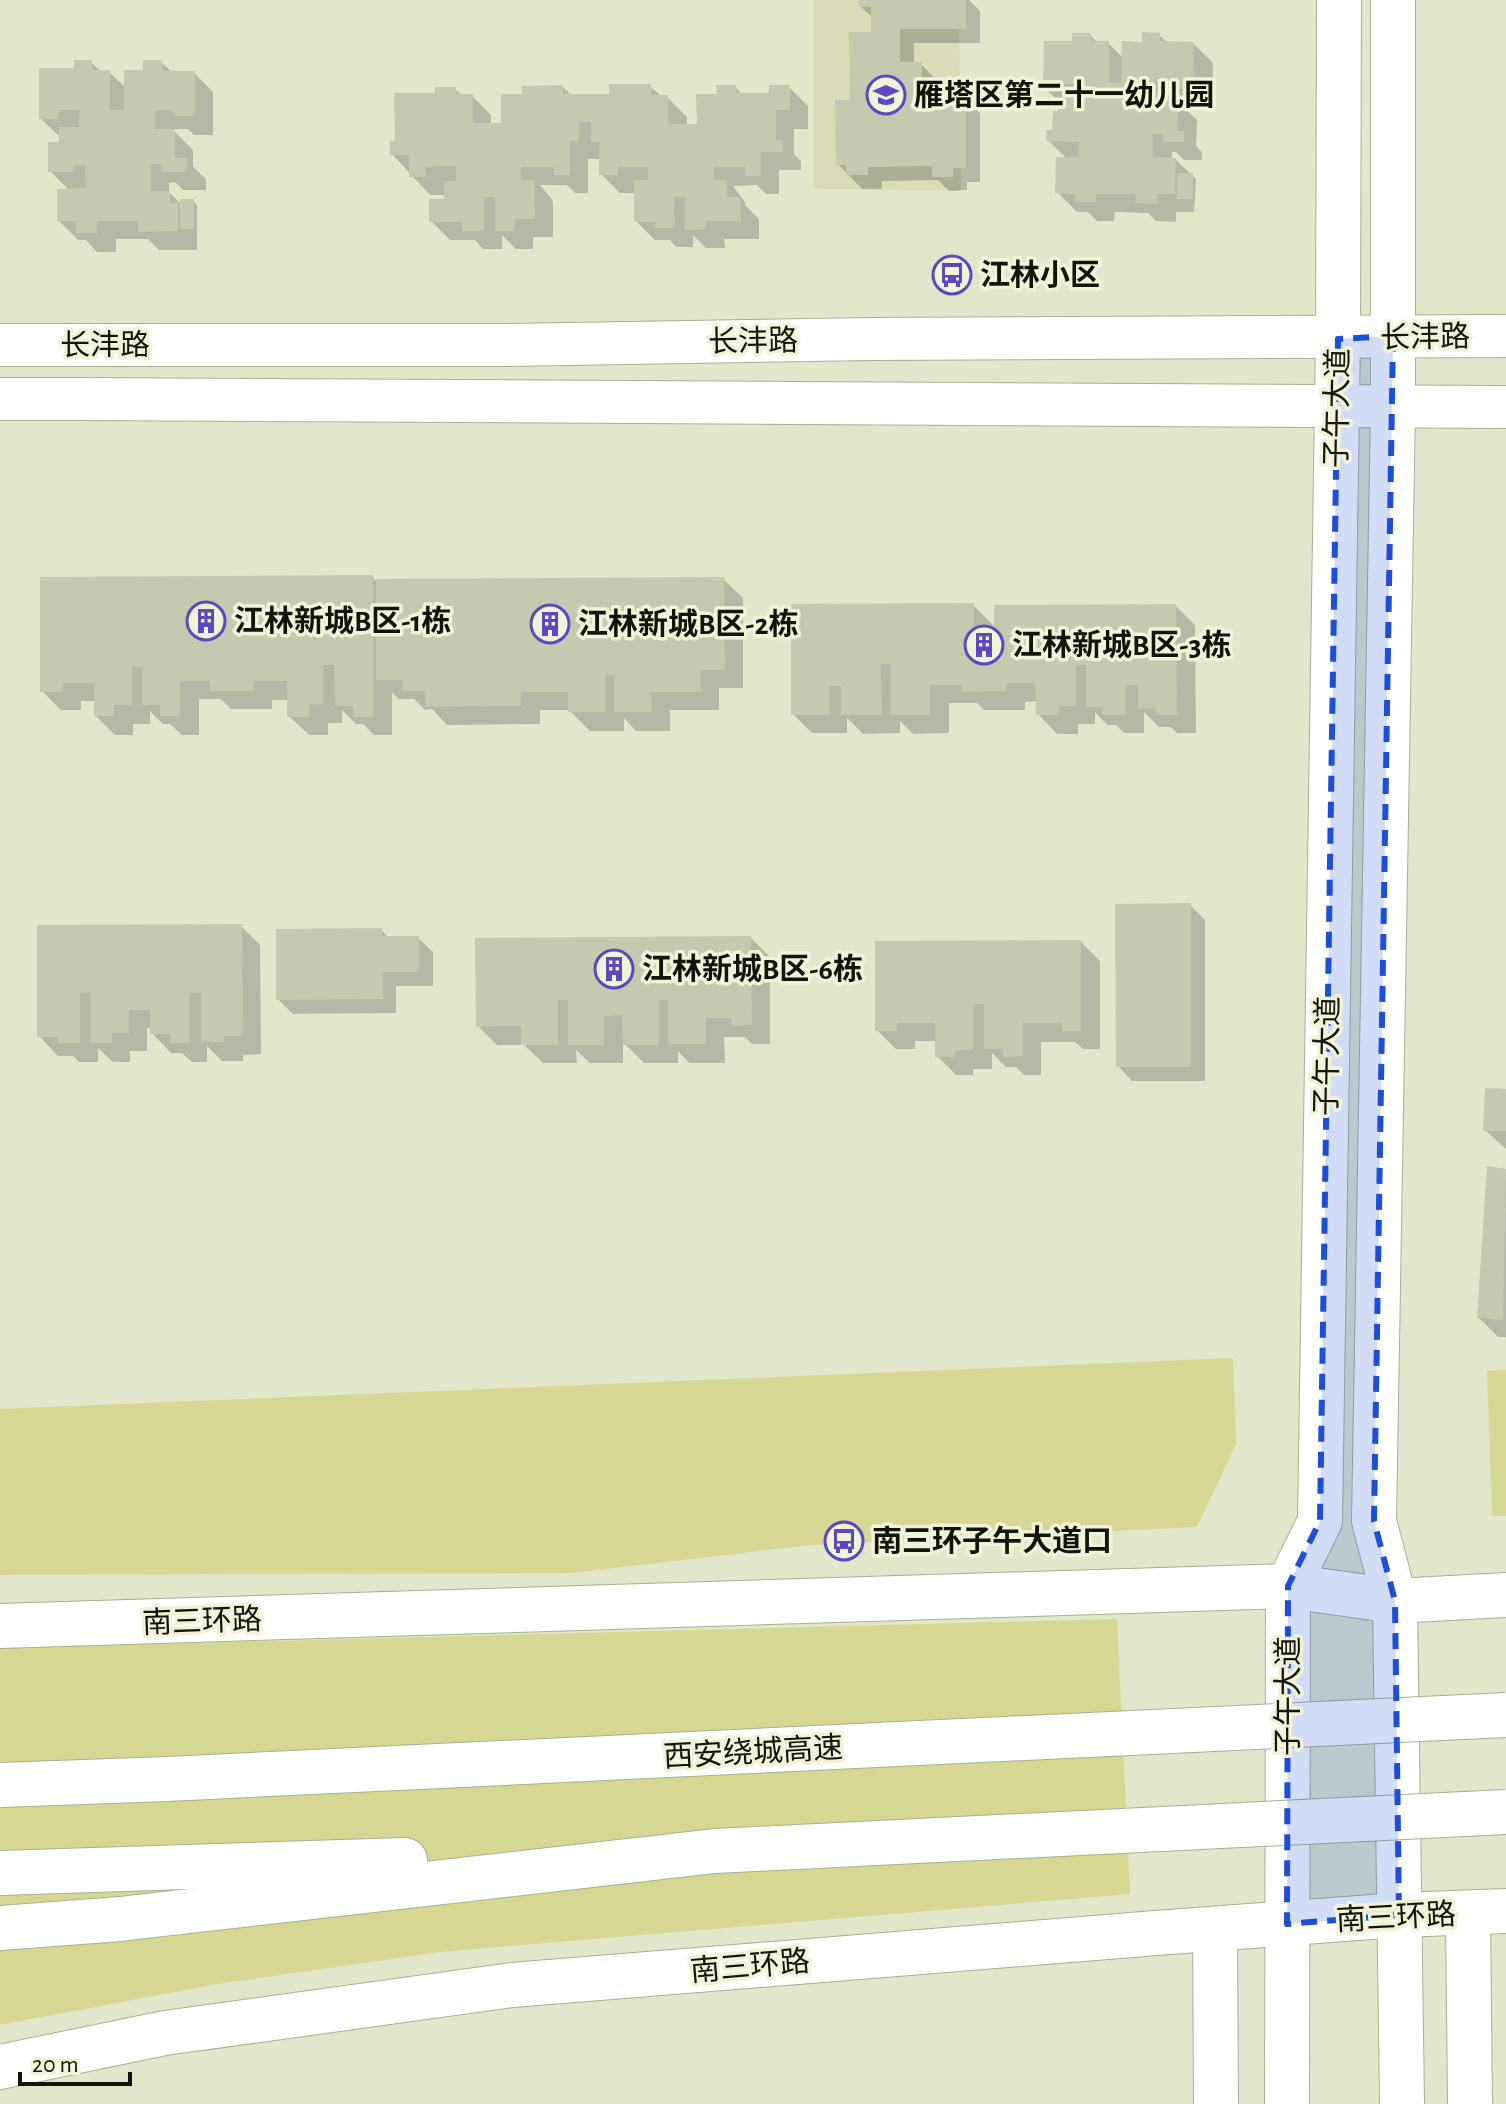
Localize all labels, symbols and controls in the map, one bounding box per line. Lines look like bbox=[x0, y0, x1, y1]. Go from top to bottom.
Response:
school or university icon: 雁塔区第二十一幼儿园 bbox=[865, 74, 907, 116]
place label: 雁塔区第二十一幼儿园 bbox=[914, 79, 1214, 111]
bus stop icon: 江林小区 bbox=[931, 254, 973, 296]
place label: 江林小区 bbox=[980, 259, 1100, 291]
street label: 长沣路 bbox=[1380, 320, 1470, 354]
street label: 长沣路 bbox=[708, 324, 798, 358]
street label: 长沣路 bbox=[60, 329, 150, 361]
street label: 子午大道 bbox=[1320, 348, 1354, 468]
building icon: 江林新城B区-1栋 bbox=[185, 600, 227, 642]
building icon: 江林新城B区-2栋 bbox=[529, 603, 571, 645]
place label: 江林新城B区-1栋 bbox=[234, 605, 451, 637]
place label: 江林新城B区-2栋 bbox=[578, 608, 799, 640]
building icon: 江林新城B区-3栋 bbox=[963, 624, 1005, 666]
place label: 江林新城B区-3栋 bbox=[1012, 629, 1231, 661]
building icon: 江林新城B区-6栋 bbox=[593, 948, 635, 990]
place label: 江林新城B区-6栋 bbox=[642, 953, 863, 985]
street label: 子午大道 bbox=[1310, 996, 1344, 1116]
bus stop icon: 南三环子午大道口 bbox=[823, 1520, 865, 1562]
place label: 南三环子午大道口 bbox=[872, 1525, 1112, 1557]
street label: 南三环路 bbox=[141, 1603, 263, 1639]
street label: 子午大道 bbox=[1272, 1636, 1304, 1756]
street label: 西安绕城高速 bbox=[662, 1731, 844, 1773]
street label: 南三环路 bbox=[1335, 1898, 1457, 1936]
street label: 南三环路 bbox=[689, 1945, 811, 1987]
scale bar bbox=[20, 2036, 130, 2086]
text: 20 m bbox=[32, 2053, 79, 2077]

